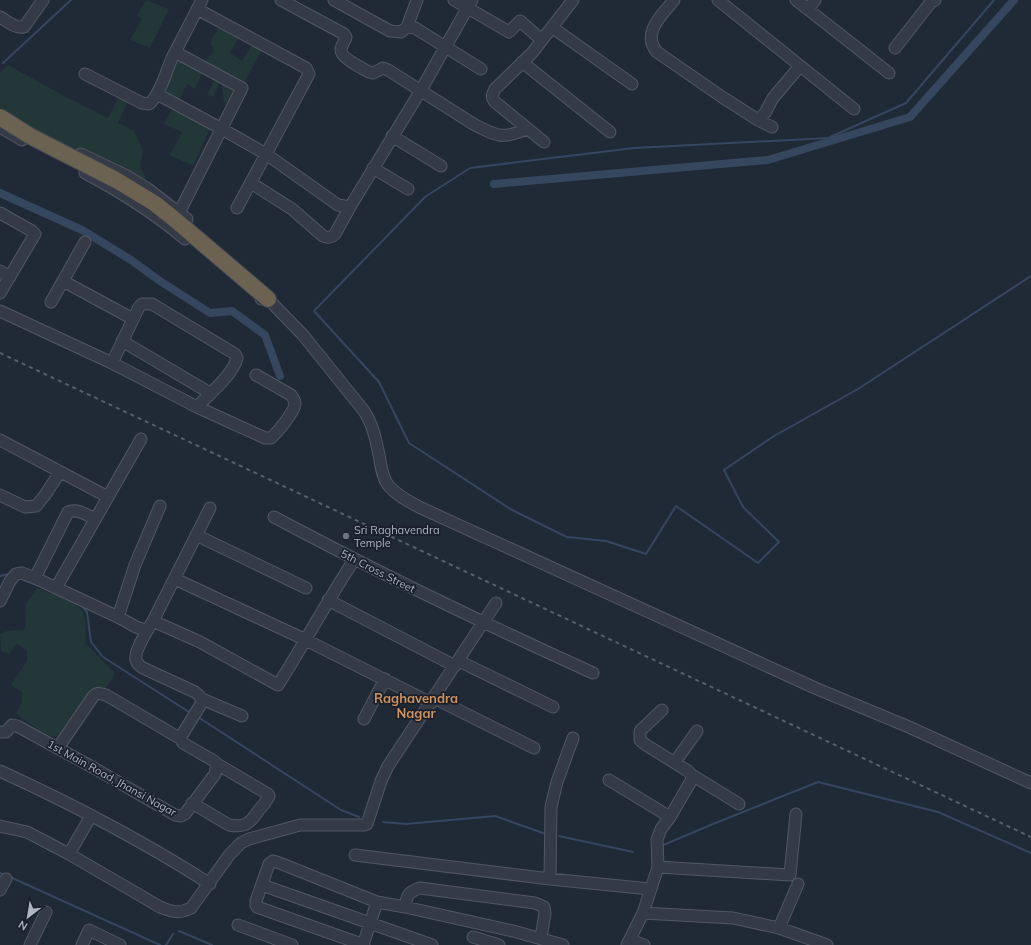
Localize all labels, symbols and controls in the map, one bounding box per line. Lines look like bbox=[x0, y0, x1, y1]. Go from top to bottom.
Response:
place label: Sri Raghavendra Temple bbox=[354, 523, 439, 550]
marker: Sri Raghavendra Temple bbox=[341, 531, 351, 541]
street label: 5th Cross Street bbox=[338, 546, 418, 596]
district label: Raghavendra Nagar bbox=[374, 690, 458, 721]
street label: 1st Main Road, Jhansi Nagar bbox=[45, 737, 179, 819]
north arrow bbox=[8, 897, 48, 937]
text: N bbox=[16, 917, 30, 934]

